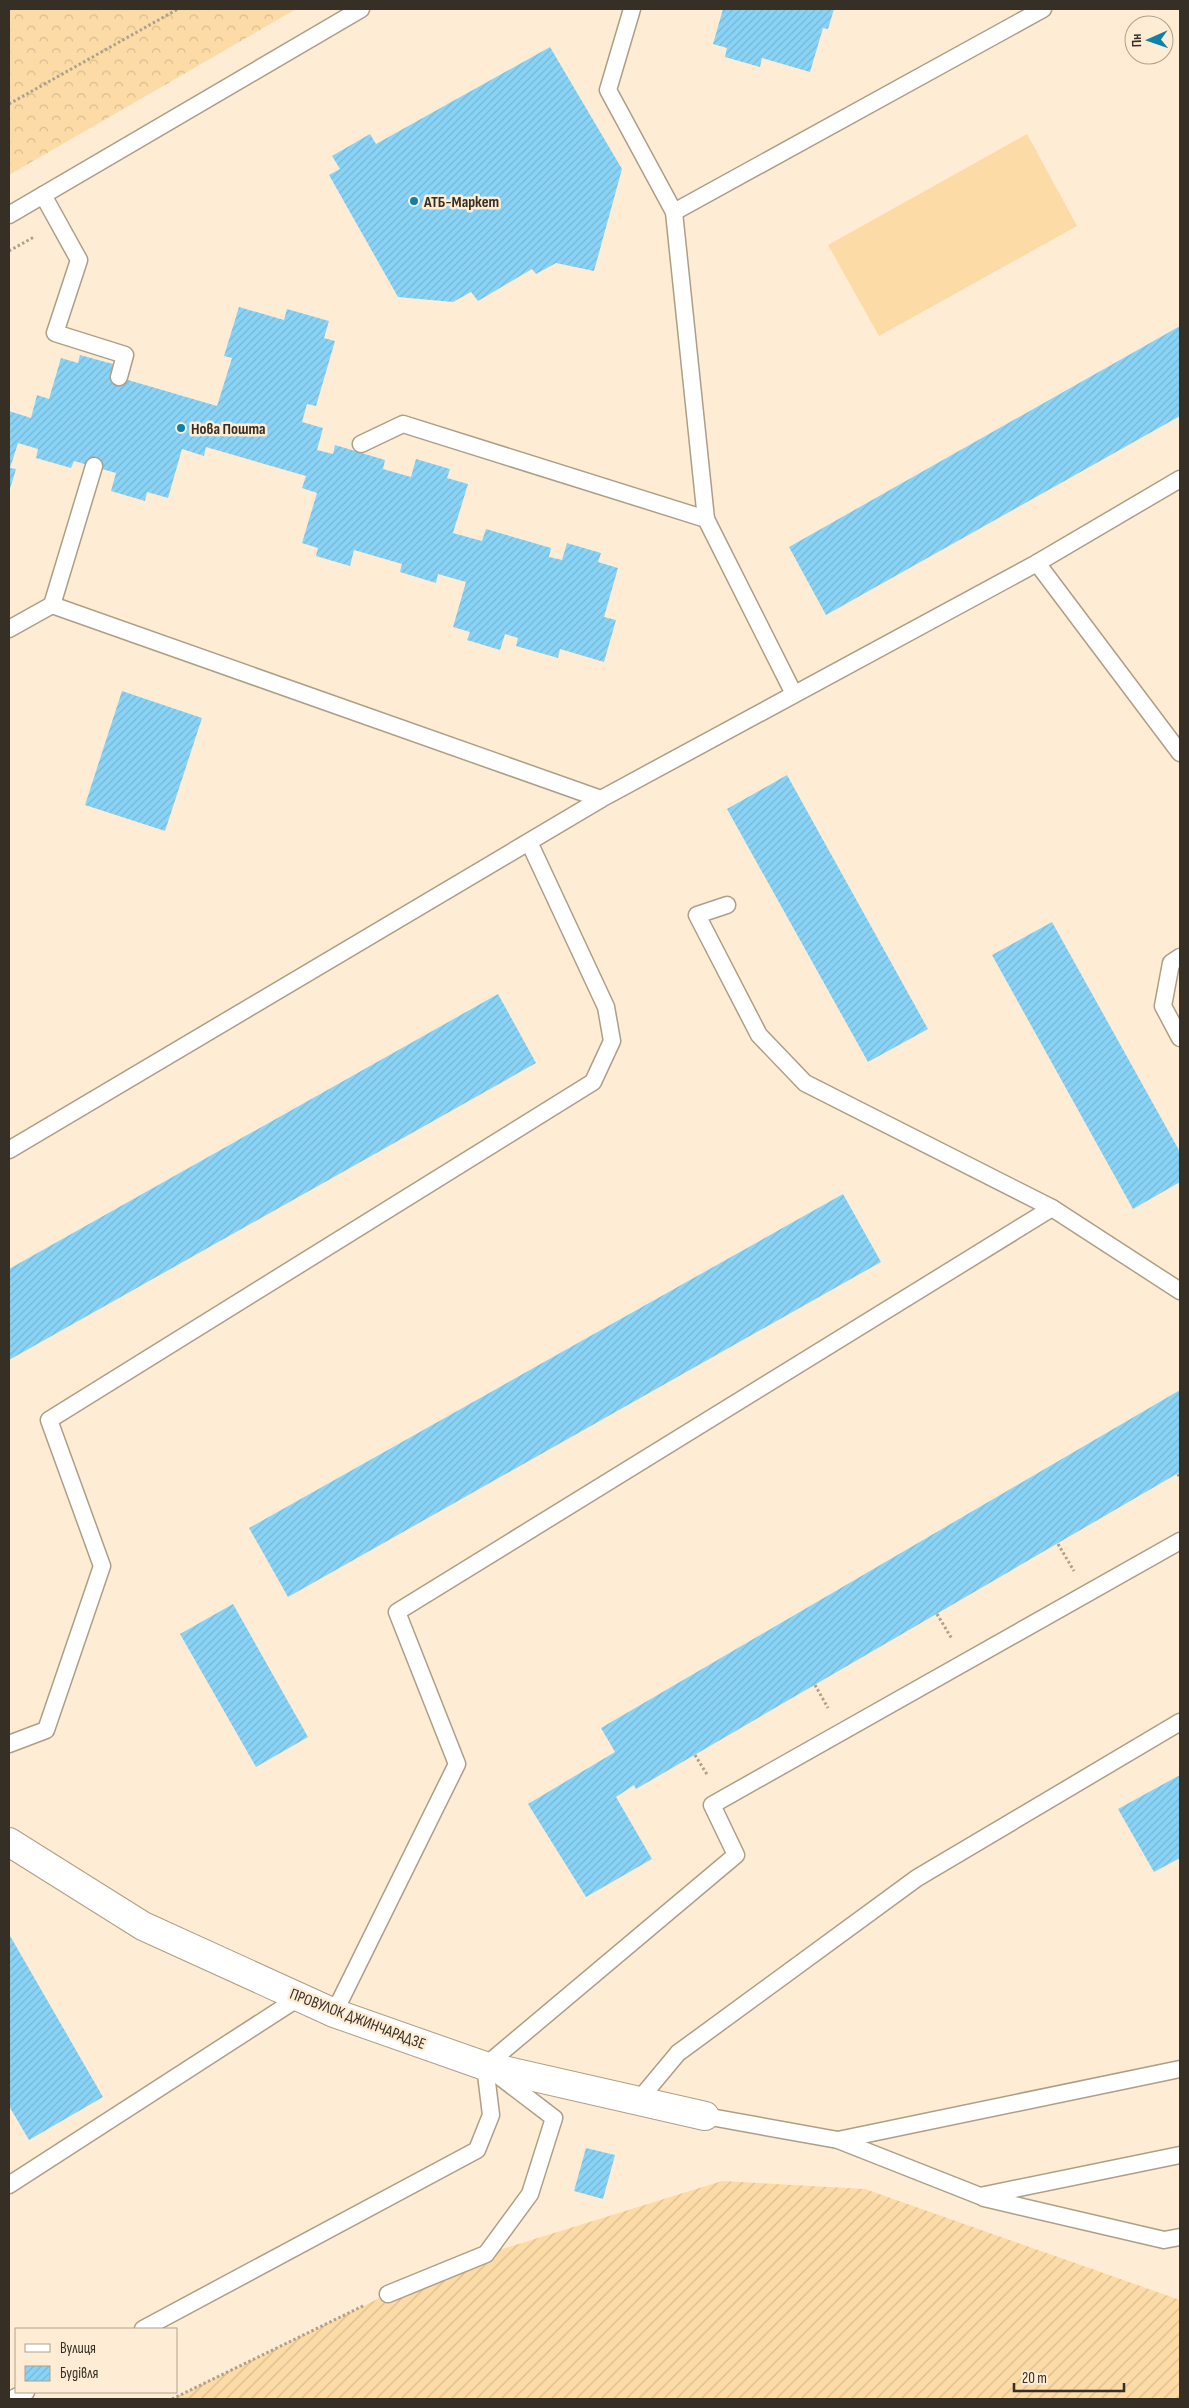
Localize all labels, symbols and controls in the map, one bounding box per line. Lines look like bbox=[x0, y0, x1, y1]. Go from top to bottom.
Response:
north arrow bbox=[1124, 15, 1174, 65]
text: Пн bbox=[1128, 33, 1145, 48]
place label: АТБ-Маркет bbox=[423, 193, 499, 212]
marker: АТБ-Маркет bbox=[408, 195, 420, 207]
place label: Нова Пошта bbox=[191, 420, 266, 439]
marker: Нова Пошта bbox=[175, 422, 187, 434]
street label: ПРОВУЛОК ДЖИНЧАРАДЗЕ bbox=[287, 1985, 428, 2054]
legend bbox=[15, 2328, 178, 2393]
text: Вулиця bbox=[60, 2339, 96, 2358]
scale bar bbox=[1014, 2360, 1124, 2392]
text: Будівля bbox=[60, 2364, 99, 2383]
text: 20 m bbox=[1022, 2369, 1047, 2388]

